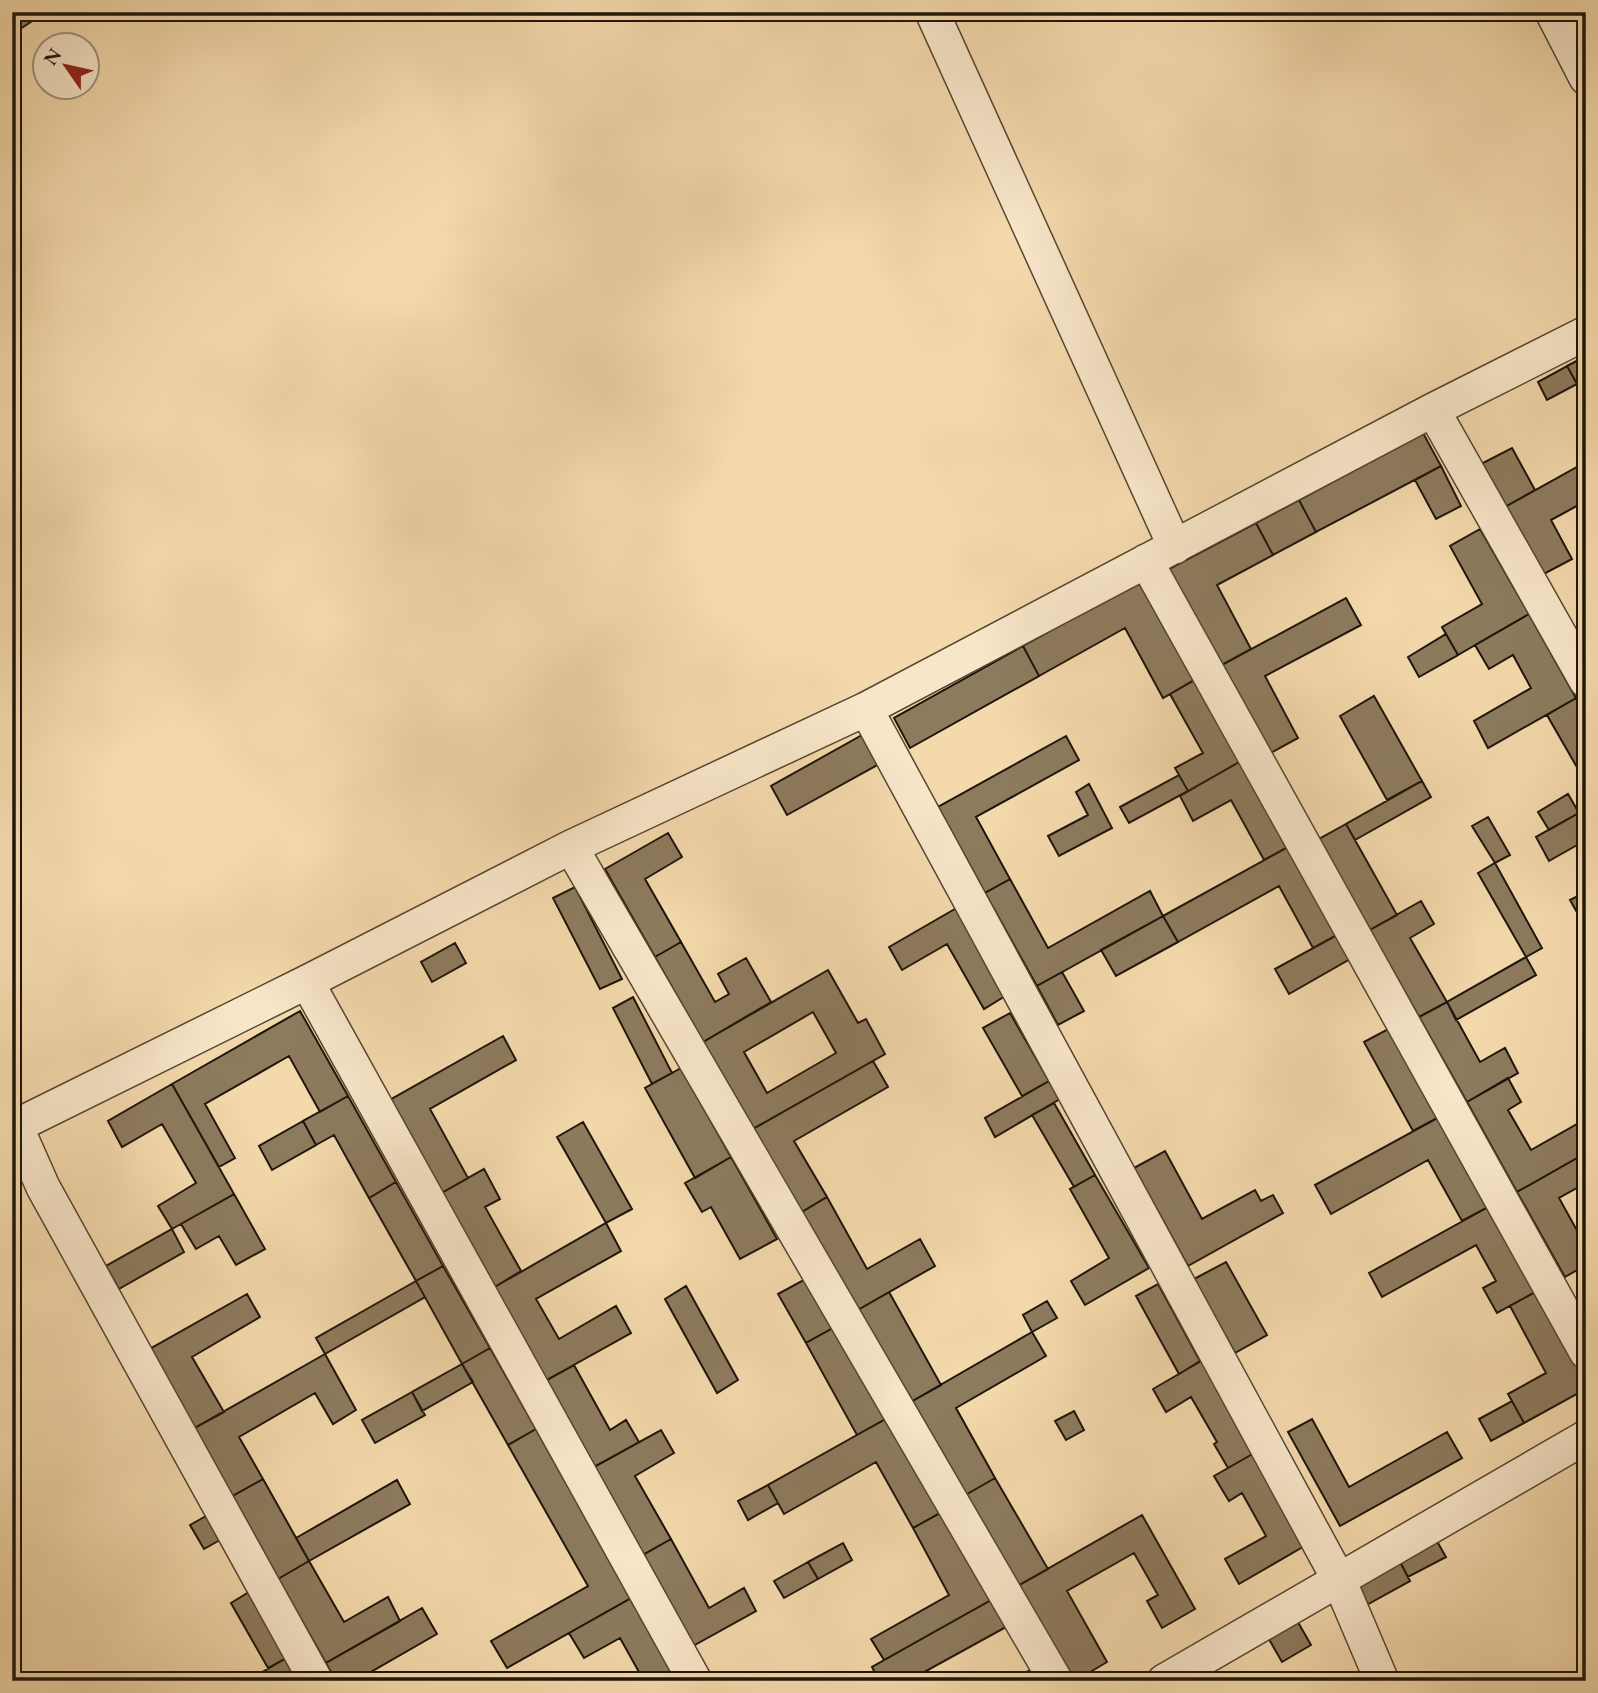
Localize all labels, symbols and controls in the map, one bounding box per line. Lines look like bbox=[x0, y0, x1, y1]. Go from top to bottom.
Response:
north arrow bbox=[32, 32, 102, 102]
text: N bbox=[38, 43, 67, 70]

